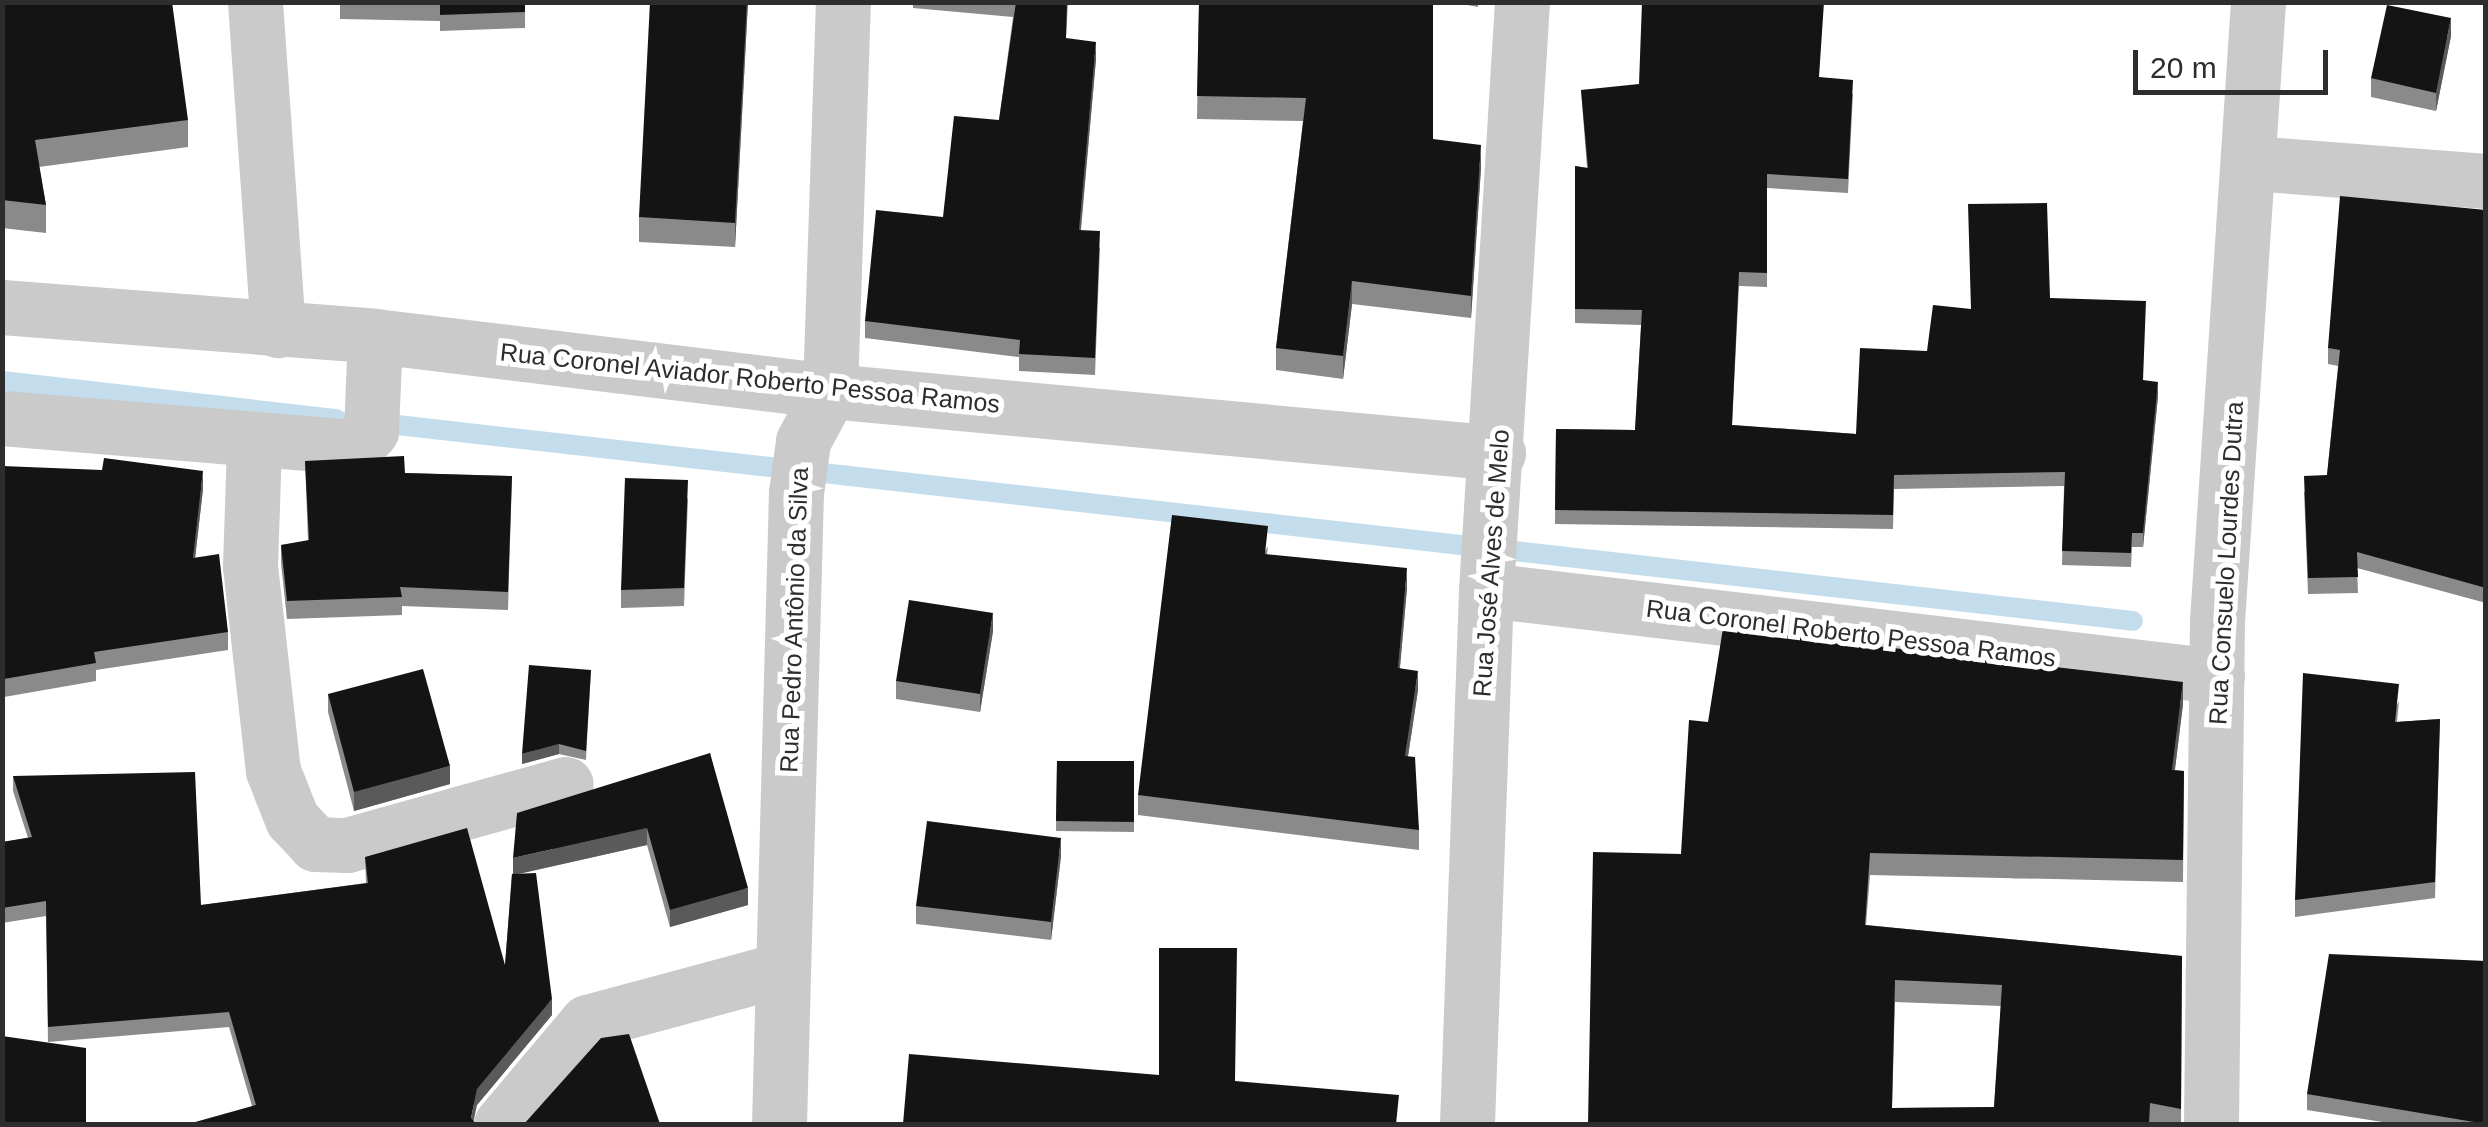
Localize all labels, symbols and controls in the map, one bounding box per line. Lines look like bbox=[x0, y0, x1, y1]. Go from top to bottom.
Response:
scale bar bbox=[2138, 30, 2333, 92]
text: 20 m bbox=[2150, 51, 2217, 84]
street label: Rua Coronel Aviador Roberto Pessoa Ramos bbox=[498, 337, 1002, 419]
street label: Rua Consuelo Lourdes Dutra bbox=[2203, 401, 2249, 725]
street label: Rua José Alves de Melo bbox=[1467, 427, 1515, 699]
street label: Rua Pedro Antônio da Silva bbox=[774, 466, 814, 774]
street label: Rua Coronel Roberto Pessoa Ramos bbox=[1644, 593, 2058, 673]

